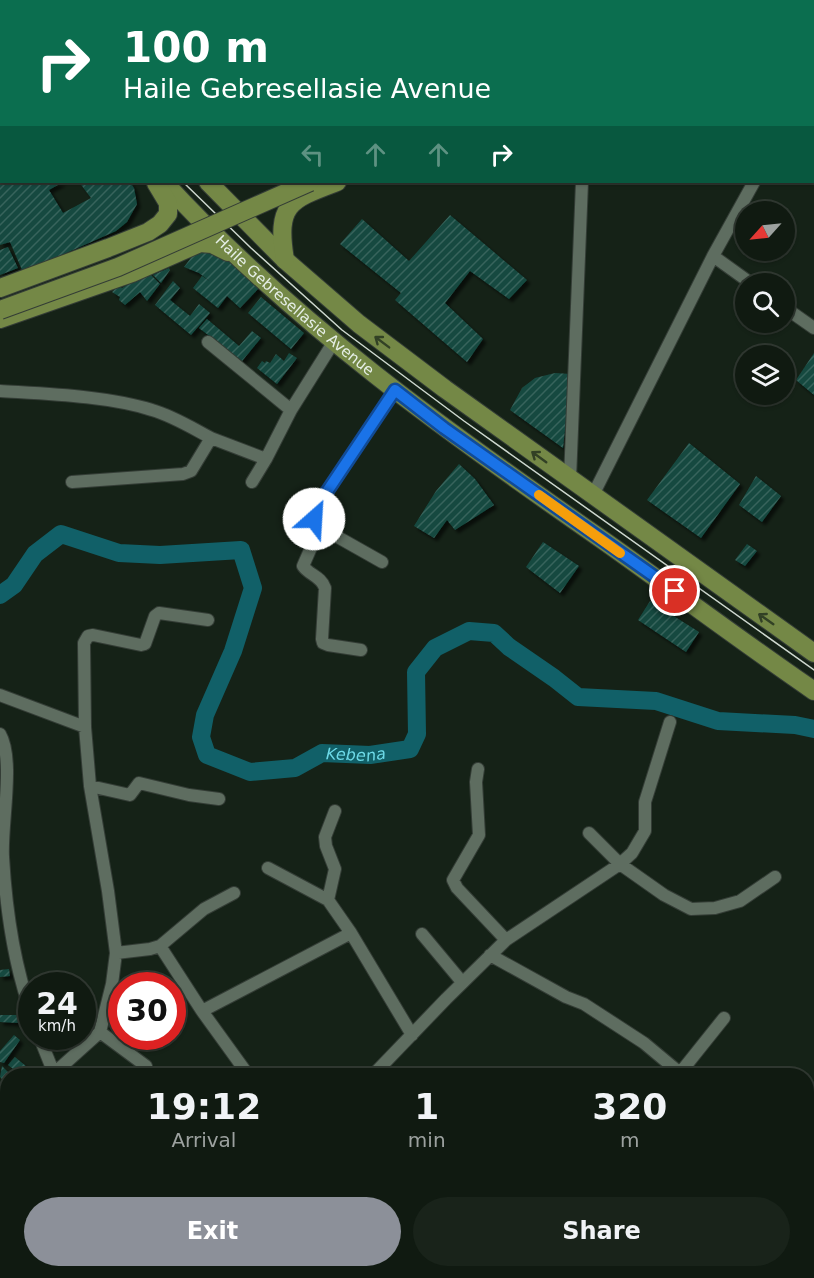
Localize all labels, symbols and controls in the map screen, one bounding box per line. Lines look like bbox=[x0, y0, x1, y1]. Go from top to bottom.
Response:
text: 100 m bbox=[123, 23, 269, 72]
icon: right bbox=[24, 24, 102, 102]
text: Haile Gebresellasie Avenue bbox=[123, 73, 491, 104]
icon: left bbox=[296, 138, 329, 171]
icon: ahead bbox=[359, 138, 392, 171]
icon: ahead bbox=[422, 138, 455, 171]
icon: right bbox=[485, 138, 518, 171]
north arrow bbox=[735, 201, 795, 261]
map controls bbox=[735, 201, 795, 405]
street label: Haile Gebresellasie Avenue bbox=[212, 231, 378, 379]
button: search bbox=[735, 273, 795, 333]
one-way arrow bbox=[374, 335, 390, 348]
button: layers bbox=[735, 345, 795, 405]
one-way arrow bbox=[532, 451, 548, 463]
position arrow bbox=[282, 487, 346, 551]
pin bbox=[649, 565, 700, 616]
icon: arrive bbox=[658, 574, 691, 607]
one-way arrow bbox=[759, 613, 775, 625]
water label: Kebena bbox=[326, 744, 387, 766]
speed limit sign: 30 bbox=[108, 972, 186, 1050]
text: 24 bbox=[36, 986, 78, 1021]
text: km/h bbox=[38, 1017, 76, 1035]
text: 19:12 bbox=[147, 1086, 261, 1127]
text: 1 bbox=[414, 1086, 439, 1127]
text: 320 bbox=[592, 1086, 667, 1127]
text: Arrival bbox=[171, 1128, 236, 1152]
text: min bbox=[408, 1128, 446, 1152]
text: m bbox=[620, 1128, 640, 1152]
button: Exit bbox=[24, 1197, 401, 1266]
button: Share bbox=[413, 1197, 790, 1266]

